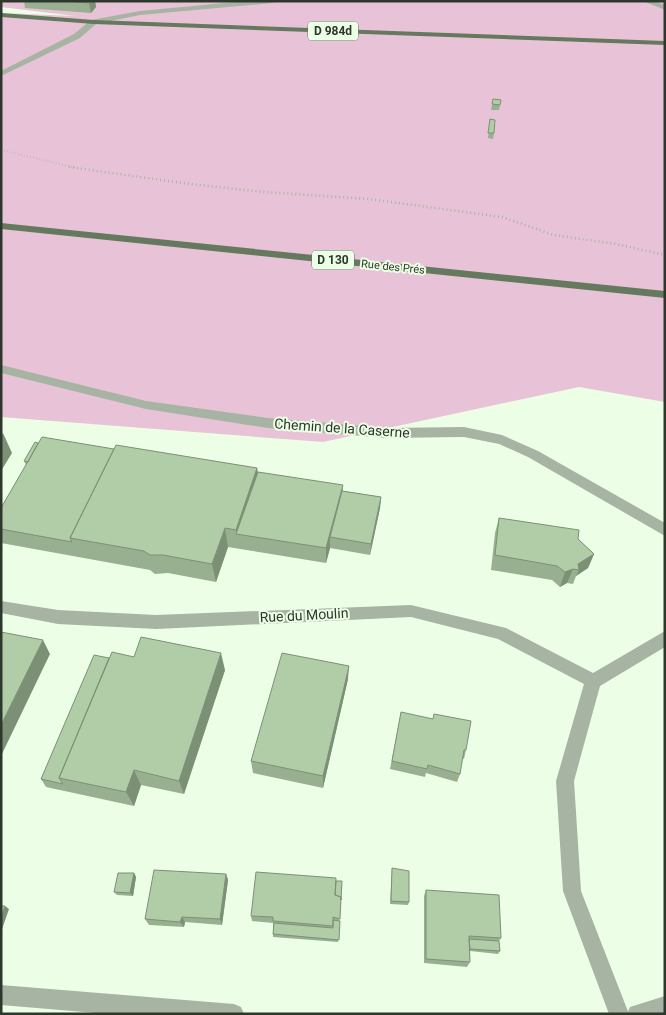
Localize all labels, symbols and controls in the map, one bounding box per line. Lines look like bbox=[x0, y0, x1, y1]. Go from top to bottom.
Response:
road number: D 984d bbox=[308, 22, 358, 40]
road number: D 130 bbox=[312, 250, 354, 270]
street label: Rue des Prés bbox=[361, 257, 426, 277]
street label: Chemin de la Caserne bbox=[274, 415, 410, 441]
street label: Rue du Moulin bbox=[259, 605, 349, 625]

